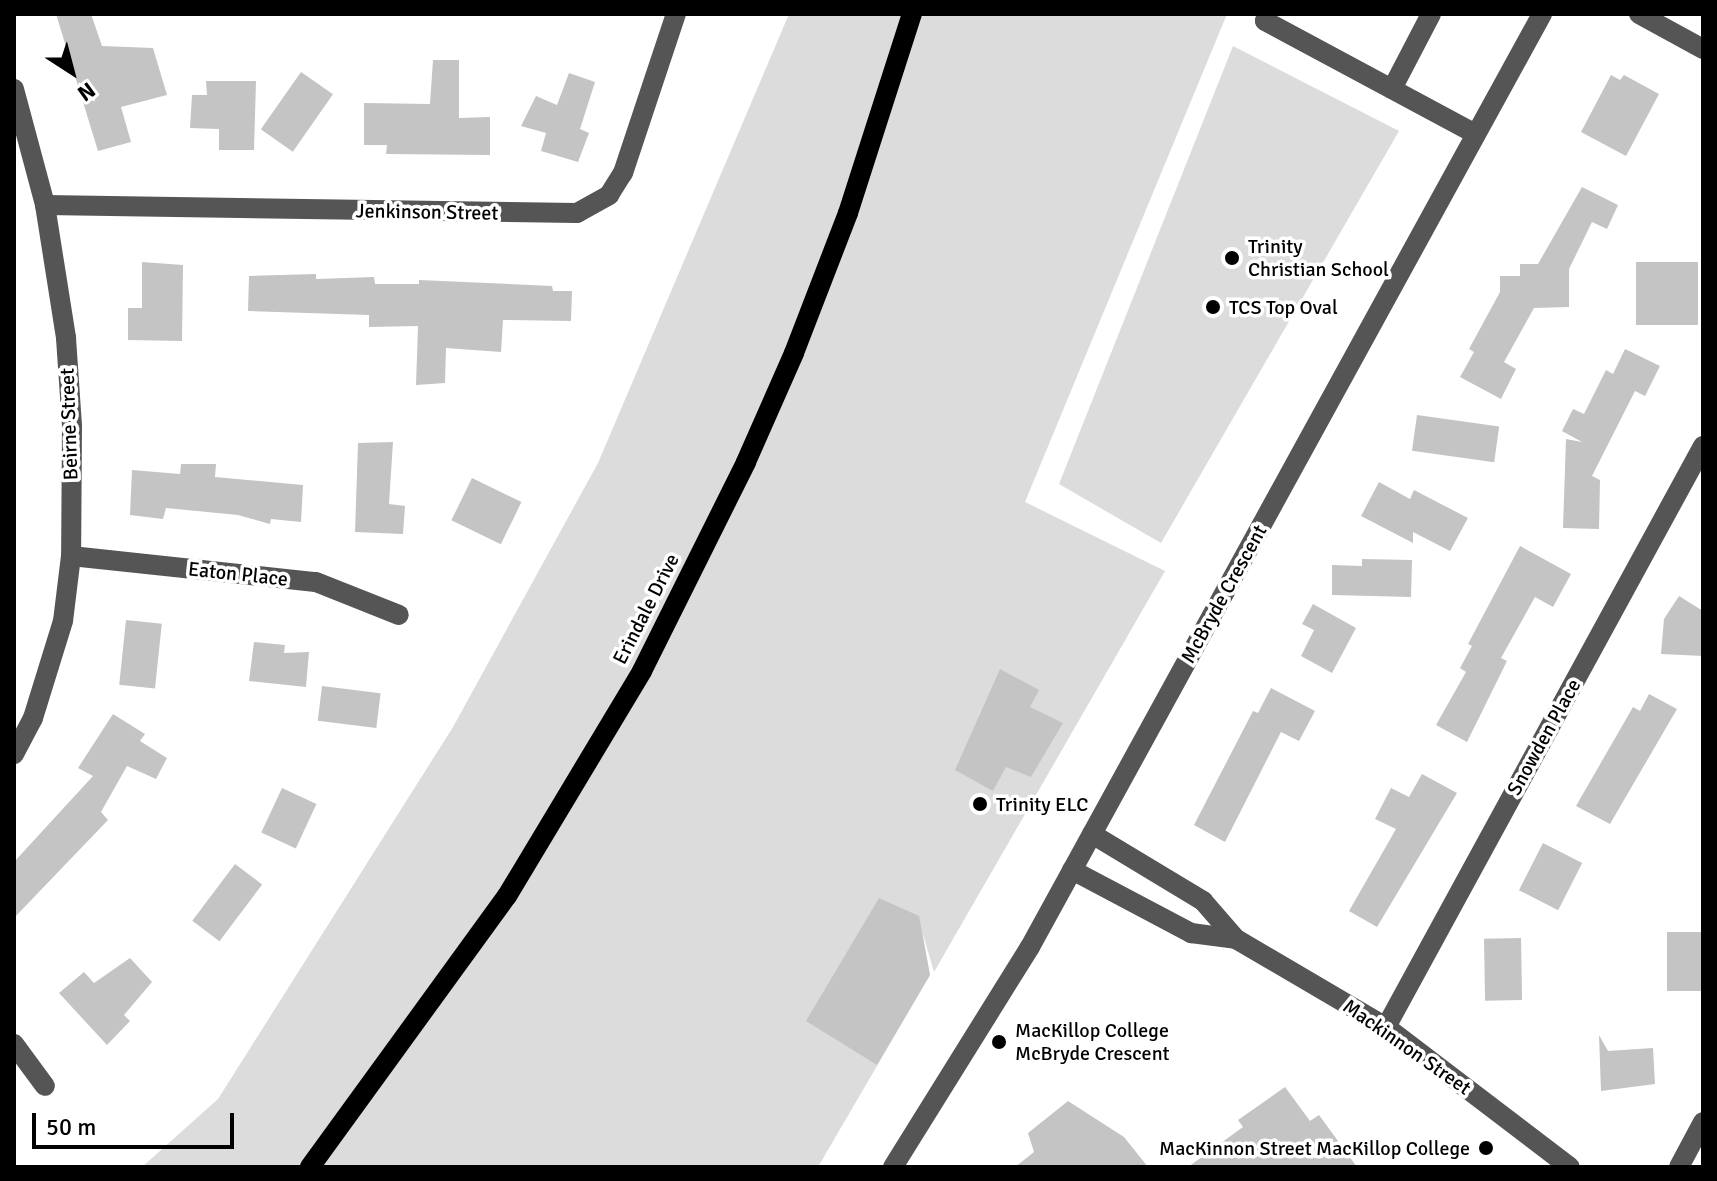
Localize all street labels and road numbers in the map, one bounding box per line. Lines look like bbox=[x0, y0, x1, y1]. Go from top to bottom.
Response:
street label: Jenkinson Street bbox=[355, 199, 499, 225]
street label: Beirne Street bbox=[55, 367, 83, 481]
street label: McBryde Crescent bbox=[1176, 521, 1272, 667]
street label: Erindale Drive bbox=[608, 550, 684, 668]
street label: Eaton Place bbox=[187, 557, 289, 591]
street label: Snowden Place bbox=[1502, 675, 1586, 799]
street label: Mackinnon Street bbox=[1338, 994, 1476, 1100]

